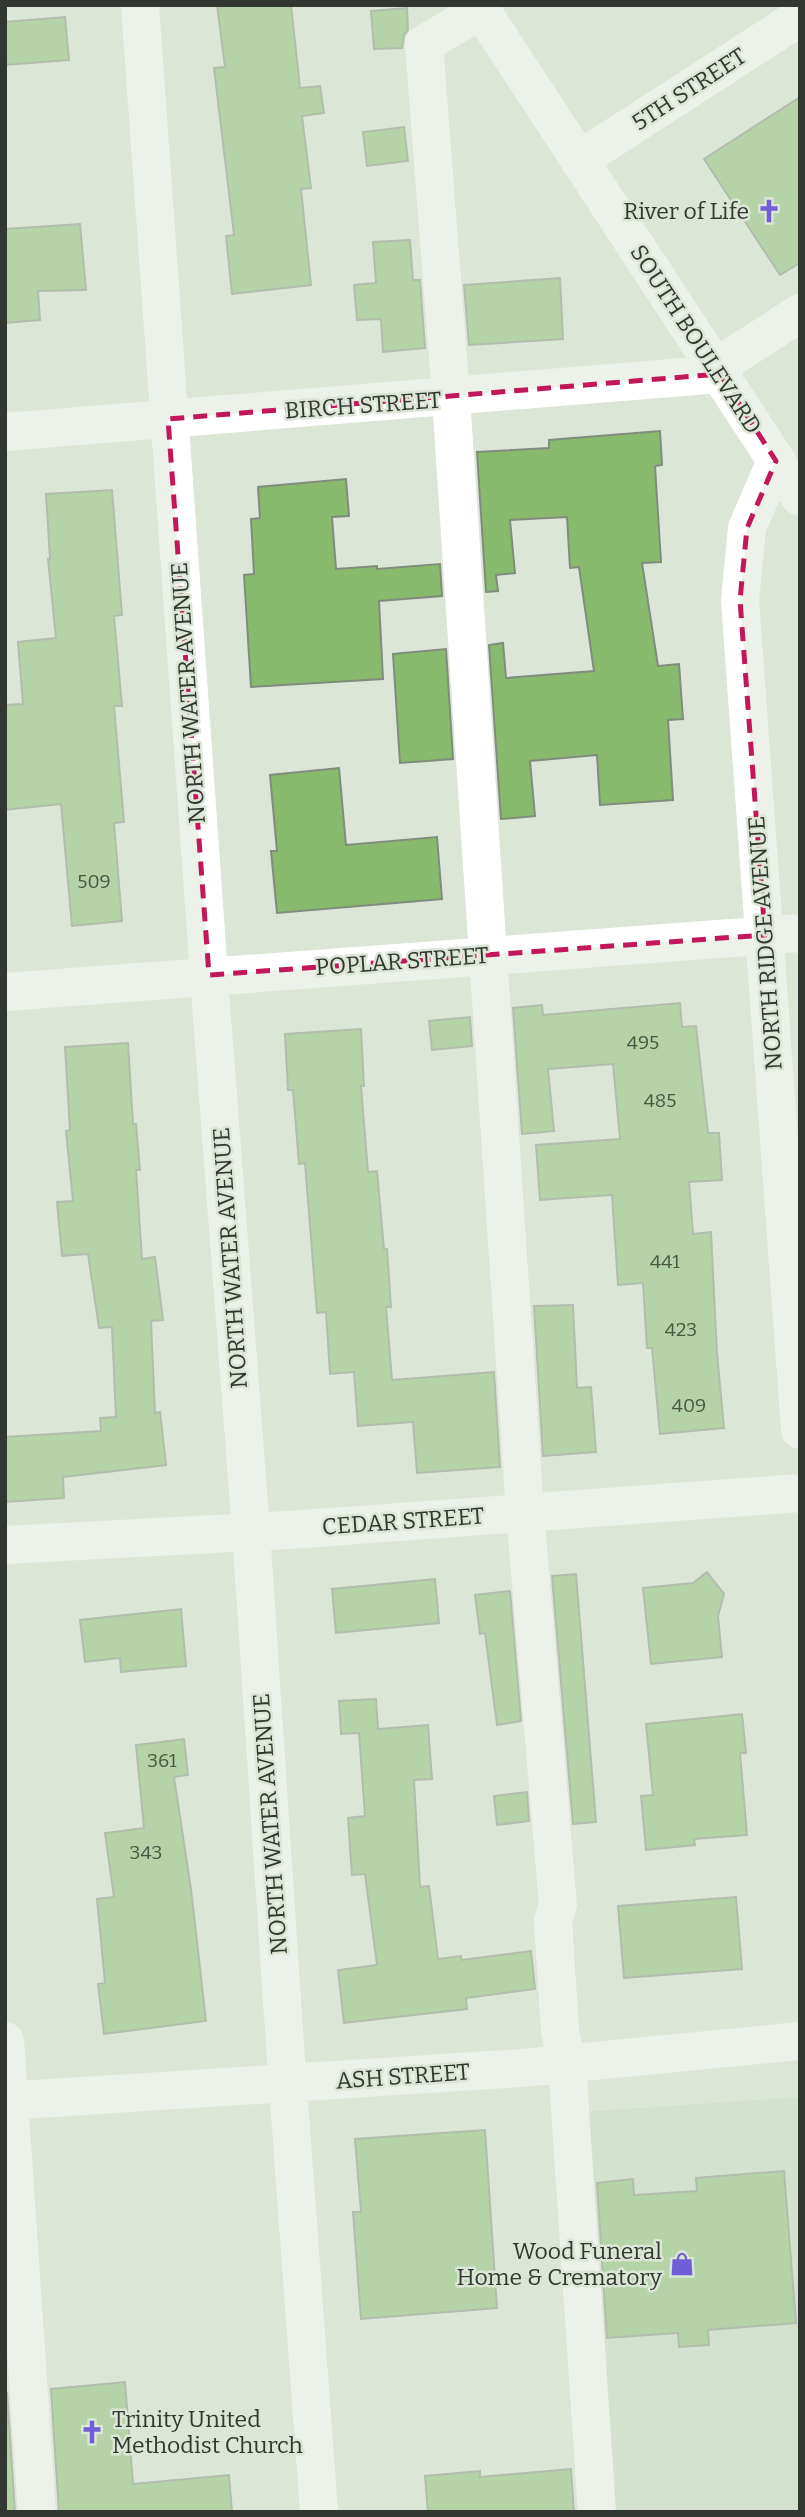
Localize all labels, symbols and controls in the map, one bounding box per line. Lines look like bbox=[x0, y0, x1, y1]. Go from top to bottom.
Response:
street label: 5TH STREET bbox=[627, 42, 751, 136]
place label: River of Life bbox=[623, 197, 749, 225]
church icon: River of Life bbox=[755, 197, 783, 225]
street label: SOUTH BOULEVARD bbox=[624, 239, 768, 439]
street label: BIRCH STREET bbox=[284, 386, 442, 424]
street label: NORTH WATER AVENUE bbox=[165, 561, 211, 825]
street label: NORTH RIDGE AVENUE bbox=[742, 815, 788, 1071]
house number: 509 bbox=[77, 870, 111, 893]
street label: POPLAR STREET bbox=[314, 941, 490, 981]
house number: 495 bbox=[627, 1031, 659, 1054]
house number: 485 bbox=[644, 1089, 676, 1112]
street label: NORTH WATER AVENUE bbox=[207, 1126, 253, 1390]
house number: 441 bbox=[650, 1250, 680, 1273]
house number: 423 bbox=[665, 1318, 697, 1341]
house number: 409 bbox=[672, 1394, 706, 1417]
street label: CEDAR STREET bbox=[321, 1501, 485, 1541]
street label: NORTH WATER AVENUE bbox=[247, 1692, 293, 1956]
house number: 361 bbox=[147, 1749, 177, 1772]
house number: 343 bbox=[130, 1841, 162, 1864]
street label: ASH STREET bbox=[335, 2057, 471, 2095]
place label: Wood Funeral Home & Crematory bbox=[456, 2237, 663, 2291]
shop icon: Wood Funeral Home & Crematory bbox=[668, 2250, 696, 2278]
place label: Trinity United Methodist Church bbox=[112, 2405, 303, 2459]
church icon: Trinity United Methodist Church bbox=[78, 2418, 106, 2446]

